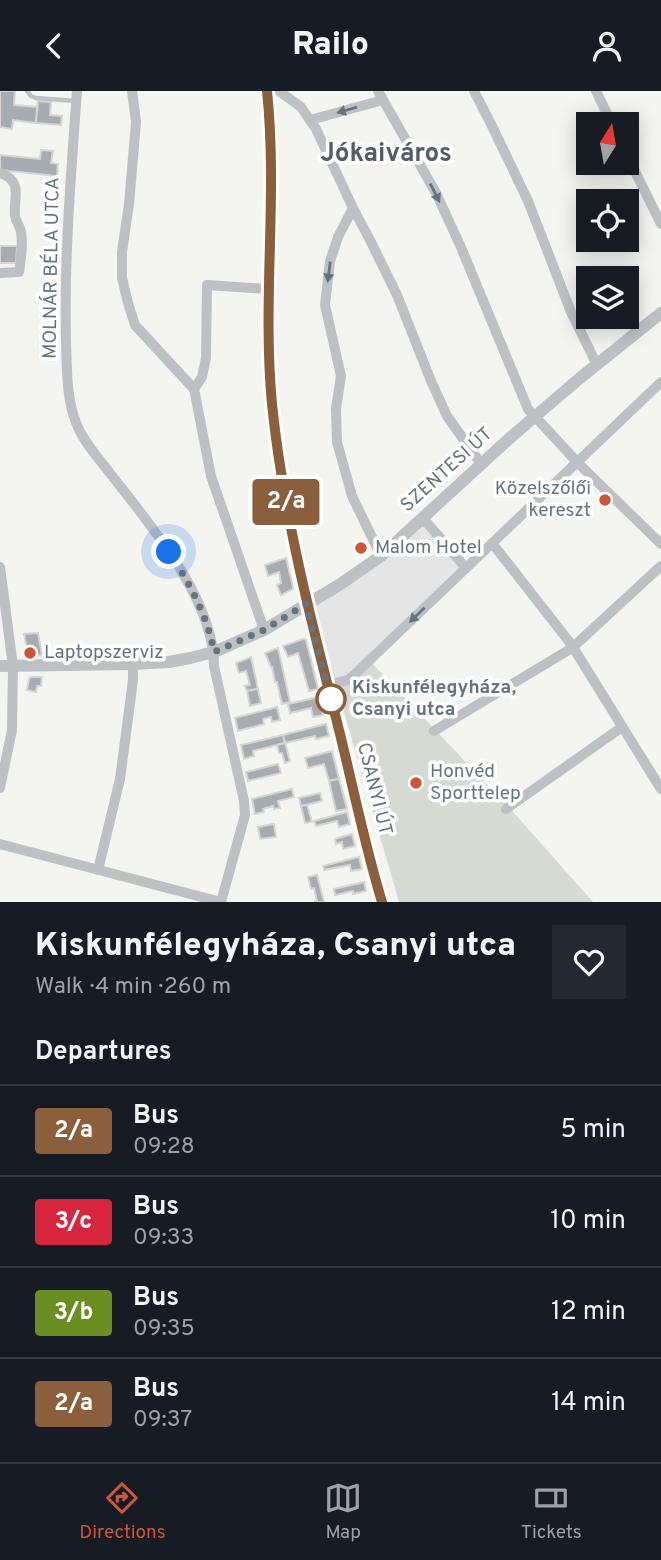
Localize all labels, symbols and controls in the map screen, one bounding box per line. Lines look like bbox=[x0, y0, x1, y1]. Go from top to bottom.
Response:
text: Railo bbox=[292, 26, 369, 66]
icon: back bbox=[35, 27, 73, 65]
icon: person bbox=[588, 27, 626, 65]
one-way arrow bbox=[335, 105, 357, 116]
north arrow bbox=[576, 112, 639, 175]
map controls bbox=[576, 112, 639, 329]
district label: Jókaiváros bbox=[320, 138, 452, 171]
street label: MOLNÁR BÉLA UTCA bbox=[37, 177, 66, 359]
one-way arrow bbox=[430, 183, 441, 203]
button: locate bbox=[576, 189, 639, 252]
one-way arrow bbox=[324, 261, 335, 283]
button: layers bbox=[576, 266, 639, 329]
street label: SZENTESI ÚT bbox=[395, 422, 498, 518]
place label: Közelszőlői kereszt bbox=[495, 477, 591, 523]
line badge: 2/a bbox=[246, 479, 326, 525]
text: 2/a bbox=[266, 487, 306, 517]
marker: Közelszőlői kereszt bbox=[597, 492, 613, 508]
your location bbox=[151, 534, 186, 569]
place label: Malom Hotel bbox=[375, 536, 482, 560]
marker: Malom Hotel bbox=[353, 540, 369, 556]
one-way arrow bbox=[409, 607, 426, 623]
place label: Laptopszerviz bbox=[44, 641, 164, 665]
marker: Laptopszerviz bbox=[22, 645, 38, 661]
place label: Kiskunfélegyháza, Csanyi utca bbox=[352, 676, 516, 722]
marker: Kiskunfélegyháza, Csanyi utca bbox=[316, 684, 346, 714]
street label: CSANYI ÚT bbox=[351, 740, 398, 838]
place label: Honvéd Sporttelep bbox=[430, 760, 521, 806]
marker: Honvéd Sporttelep bbox=[408, 775, 424, 791]
button: heart bbox=[552, 925, 626, 999]
text: Kiskunfélegyháza, Csanyi utca bbox=[35, 926, 516, 968]
text: Walk · 4 min · 260 m bbox=[35, 973, 231, 1002]
text: Departures bbox=[35, 1036, 172, 1069]
text: Bus bbox=[133, 1100, 179, 1133]
text: 5 min bbox=[560, 1114, 626, 1147]
text: 2/a bbox=[54, 1116, 93, 1146]
text: 09:28 bbox=[133, 1133, 195, 1162]
text: Bus bbox=[133, 1191, 179, 1224]
text: 10 min bbox=[550, 1205, 626, 1238]
text: 3/c bbox=[55, 1207, 92, 1237]
text: 09:33 bbox=[133, 1224, 194, 1253]
text: Bus bbox=[133, 1282, 179, 1315]
text: 12 min bbox=[551, 1296, 626, 1329]
text: 3/b bbox=[54, 1298, 93, 1328]
text: 09:35 bbox=[133, 1315, 195, 1344]
text: Bus bbox=[133, 1373, 179, 1406]
text: 14 min bbox=[551, 1387, 626, 1420]
text: 2/a bbox=[54, 1389, 93, 1419]
text: 09:37 bbox=[133, 1406, 192, 1435]
tab: Directions bbox=[79, 1479, 166, 1545]
tab: Map bbox=[324, 1479, 362, 1545]
tab: Tickets bbox=[521, 1479, 582, 1545]

